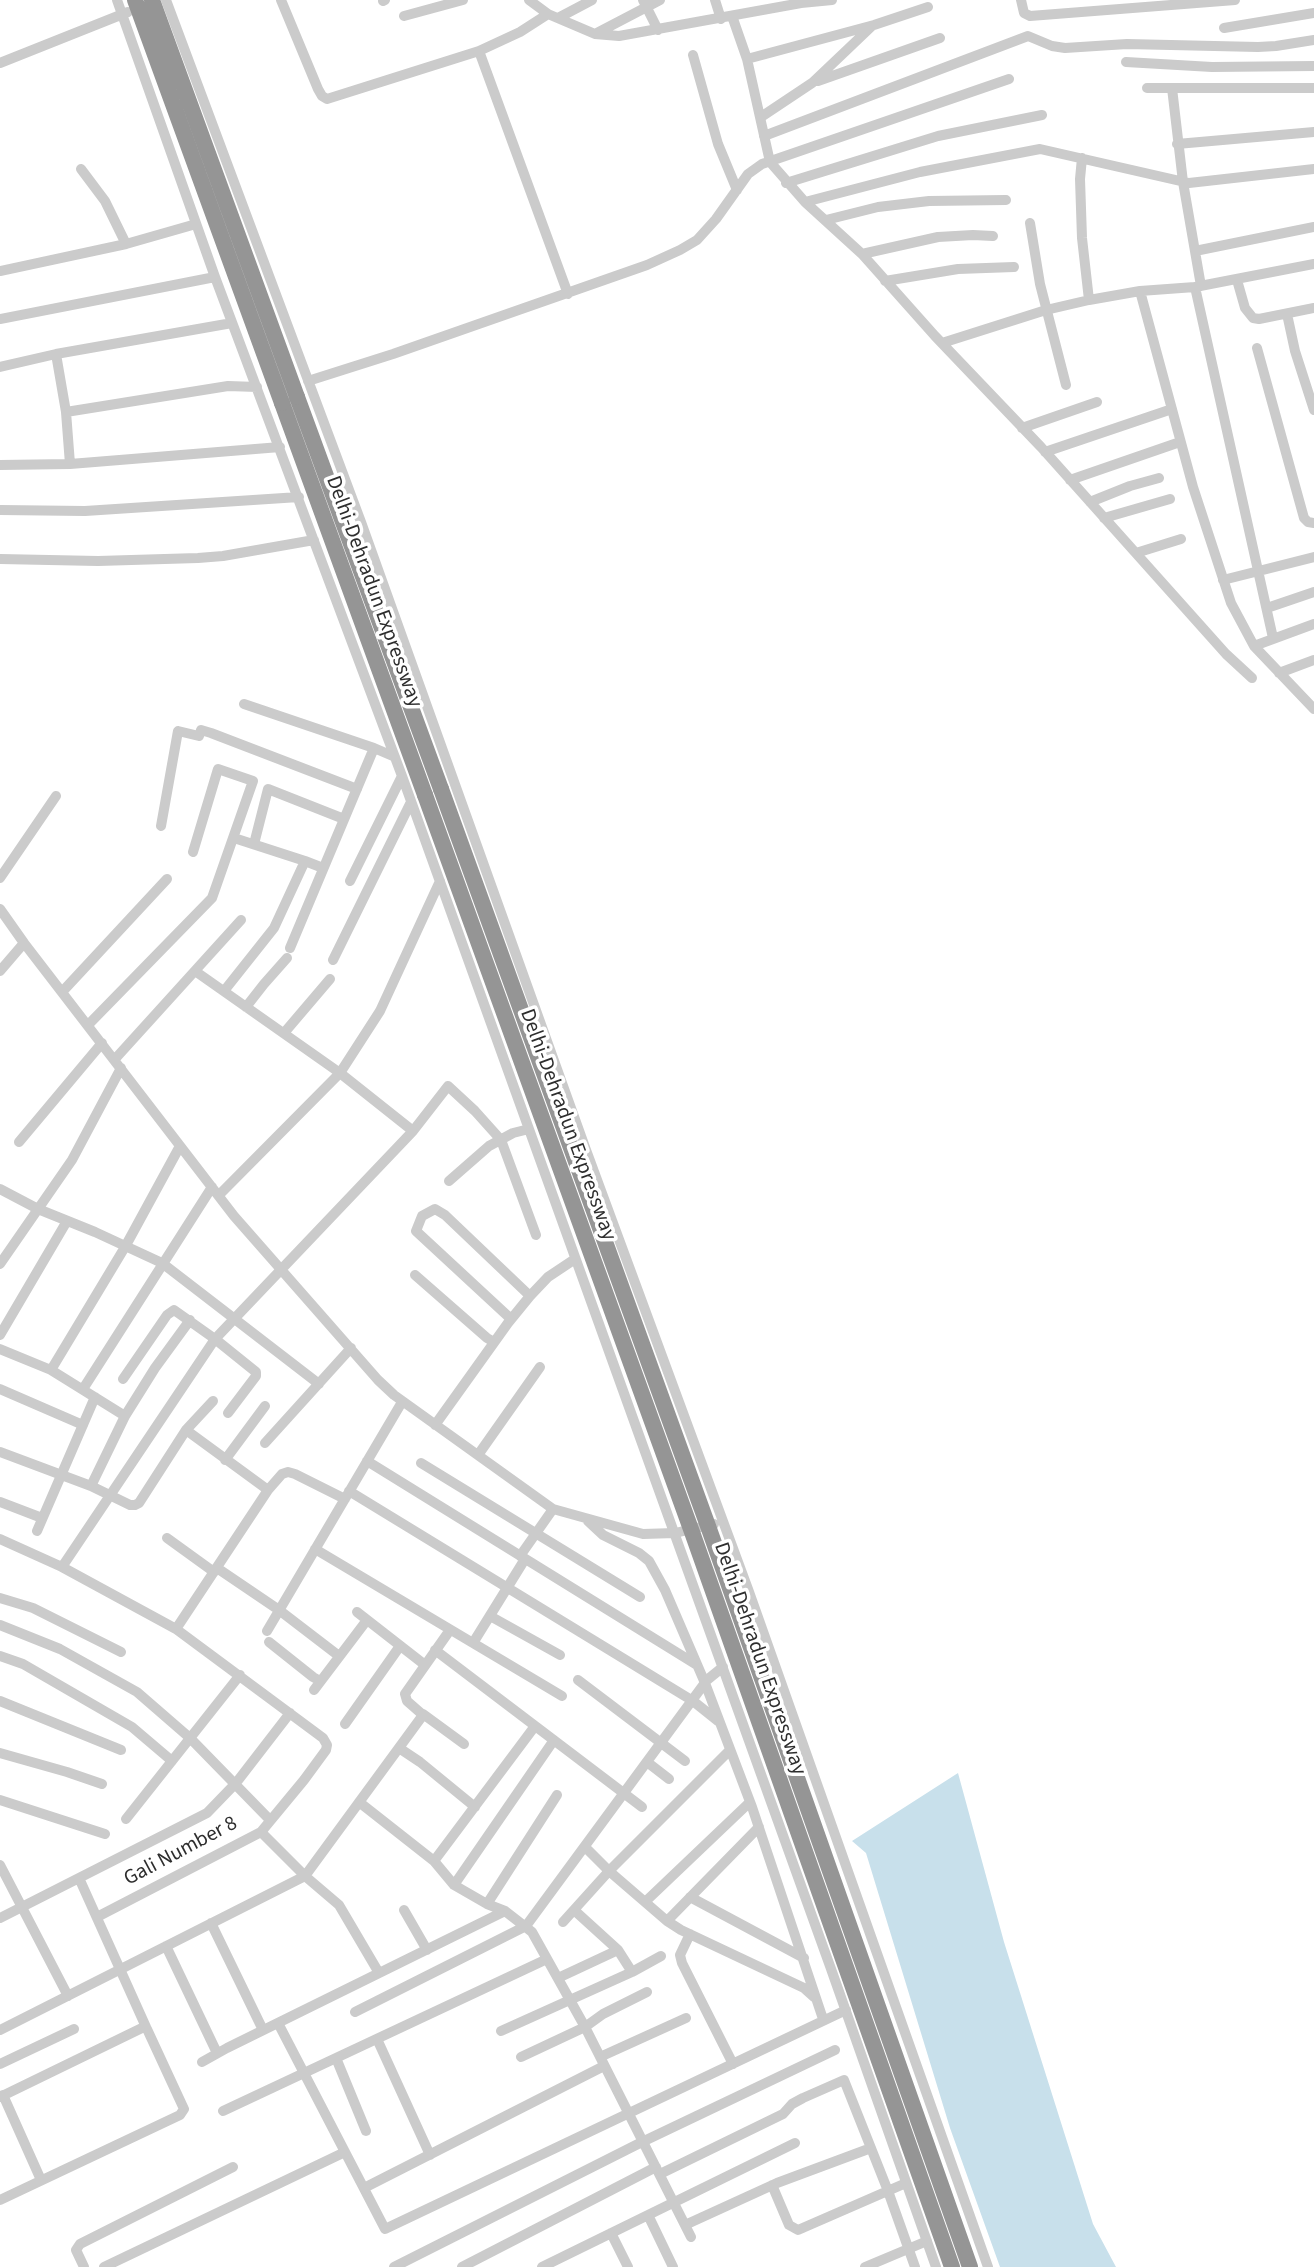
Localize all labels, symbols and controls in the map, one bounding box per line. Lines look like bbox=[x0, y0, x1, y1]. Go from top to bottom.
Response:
street label: Delhi-Dehradun Expressway bbox=[319, 473, 427, 711]
street label: Delhi-Dehradun Expressway bbox=[513, 1006, 621, 1244]
street label: Delhi-Dehradun Expressway bbox=[707, 1539, 811, 1779]
street label: Gali Number 8 bbox=[120, 1812, 242, 1892]

